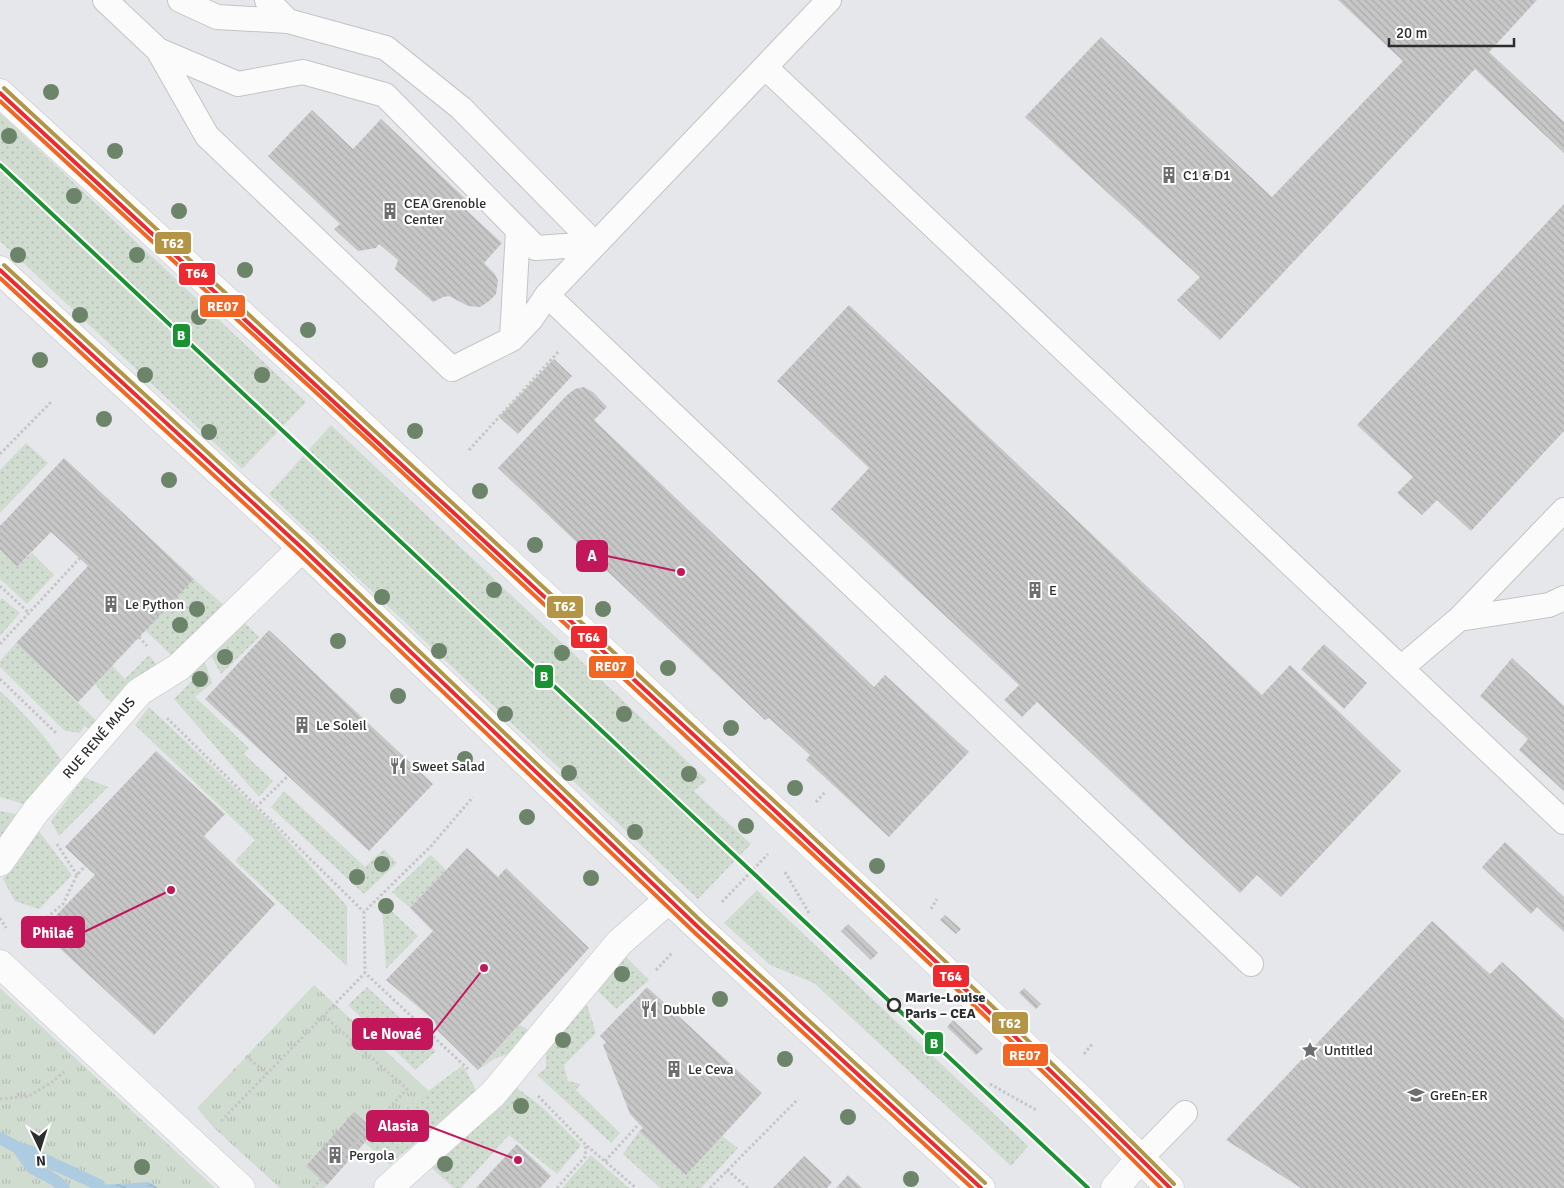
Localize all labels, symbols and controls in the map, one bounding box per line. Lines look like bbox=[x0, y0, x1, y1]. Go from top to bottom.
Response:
scale bar bbox=[1389, 15, 1514, 47]
text: 20 m bbox=[1396, 24, 1427, 42]
building icon: C1 & D1 bbox=[1159, 165, 1179, 185]
place label: C1 & D1 bbox=[1183, 167, 1231, 184]
place label: CEA Grenoble Center bbox=[404, 195, 486, 228]
building icon: CEA Grenoble Center bbox=[380, 201, 400, 221]
line badge: T62 bbox=[154, 231, 192, 255]
text: T62 bbox=[162, 235, 184, 252]
line badge: T64 bbox=[178, 262, 216, 286]
text: T64 bbox=[186, 265, 209, 282]
line badge: RE07 bbox=[199, 294, 246, 318]
text: RE07 bbox=[207, 298, 239, 315]
line badge: B bbox=[172, 323, 191, 348]
text: B bbox=[177, 327, 186, 344]
callout: A bbox=[577, 541, 607, 571]
text: A bbox=[587, 547, 597, 565]
building icon: E bbox=[1025, 580, 1045, 600]
place label: E bbox=[1049, 582, 1057, 599]
building icon: Le Python bbox=[101, 594, 121, 614]
line badge: T62 bbox=[546, 595, 584, 619]
place label: Le Python bbox=[125, 596, 184, 613]
text: T62 bbox=[554, 598, 576, 615]
line badge: T64 bbox=[570, 625, 608, 649]
text: T64 bbox=[578, 629, 601, 646]
line badge: RE07 bbox=[588, 655, 635, 679]
text: RE07 bbox=[595, 658, 627, 675]
line badge: B bbox=[534, 664, 554, 689]
text: B bbox=[540, 668, 549, 685]
street label: RUE RENÉ MAUS bbox=[59, 694, 139, 782]
building icon: Le Soleil bbox=[292, 715, 312, 735]
place label: Le Soleil bbox=[316, 717, 367, 734]
restaurant icon: Sweet Salad bbox=[388, 756, 408, 776]
place label: Sweet Salad bbox=[412, 758, 485, 775]
callout: Philaé bbox=[22, 917, 84, 947]
text: Philaé bbox=[32, 924, 74, 942]
line badge: T64 bbox=[932, 964, 970, 988]
text: T64 bbox=[940, 968, 963, 985]
place label: Marie-Louise Paris – CEA bbox=[905, 989, 986, 1022]
marker: Marie-Louise Paris – CEA bbox=[887, 998, 901, 1012]
restaurant icon: Dubble bbox=[639, 999, 659, 1019]
place label: Dubble bbox=[663, 1001, 705, 1018]
line badge: T62 bbox=[991, 1011, 1029, 1035]
text: T62 bbox=[999, 1015, 1021, 1032]
callout: Le Novaé bbox=[353, 1019, 432, 1049]
text: Le Novaé bbox=[363, 1025, 421, 1043]
line badge: B bbox=[924, 1031, 944, 1055]
text: B bbox=[930, 1035, 939, 1052]
place icon: Untitled bbox=[1300, 1040, 1320, 1060]
place label: Untitled bbox=[1324, 1042, 1373, 1059]
line badge: RE07 bbox=[1002, 1043, 1049, 1067]
text: RE07 bbox=[1009, 1047, 1041, 1064]
building icon: Le Ceva bbox=[664, 1059, 684, 1079]
place label: Le Ceva bbox=[688, 1061, 734, 1078]
school or university icon: GreEn-ER bbox=[1406, 1085, 1426, 1105]
place label: GreEn-ER bbox=[1430, 1087, 1488, 1104]
callout: Alasia bbox=[367, 1111, 428, 1141]
text: Alasia bbox=[378, 1117, 419, 1135]
north arrow bbox=[15, 1123, 65, 1173]
building icon: Pergola bbox=[325, 1145, 345, 1165]
place label: Pergola bbox=[349, 1147, 395, 1164]
text: N bbox=[35, 1152, 46, 1169]

